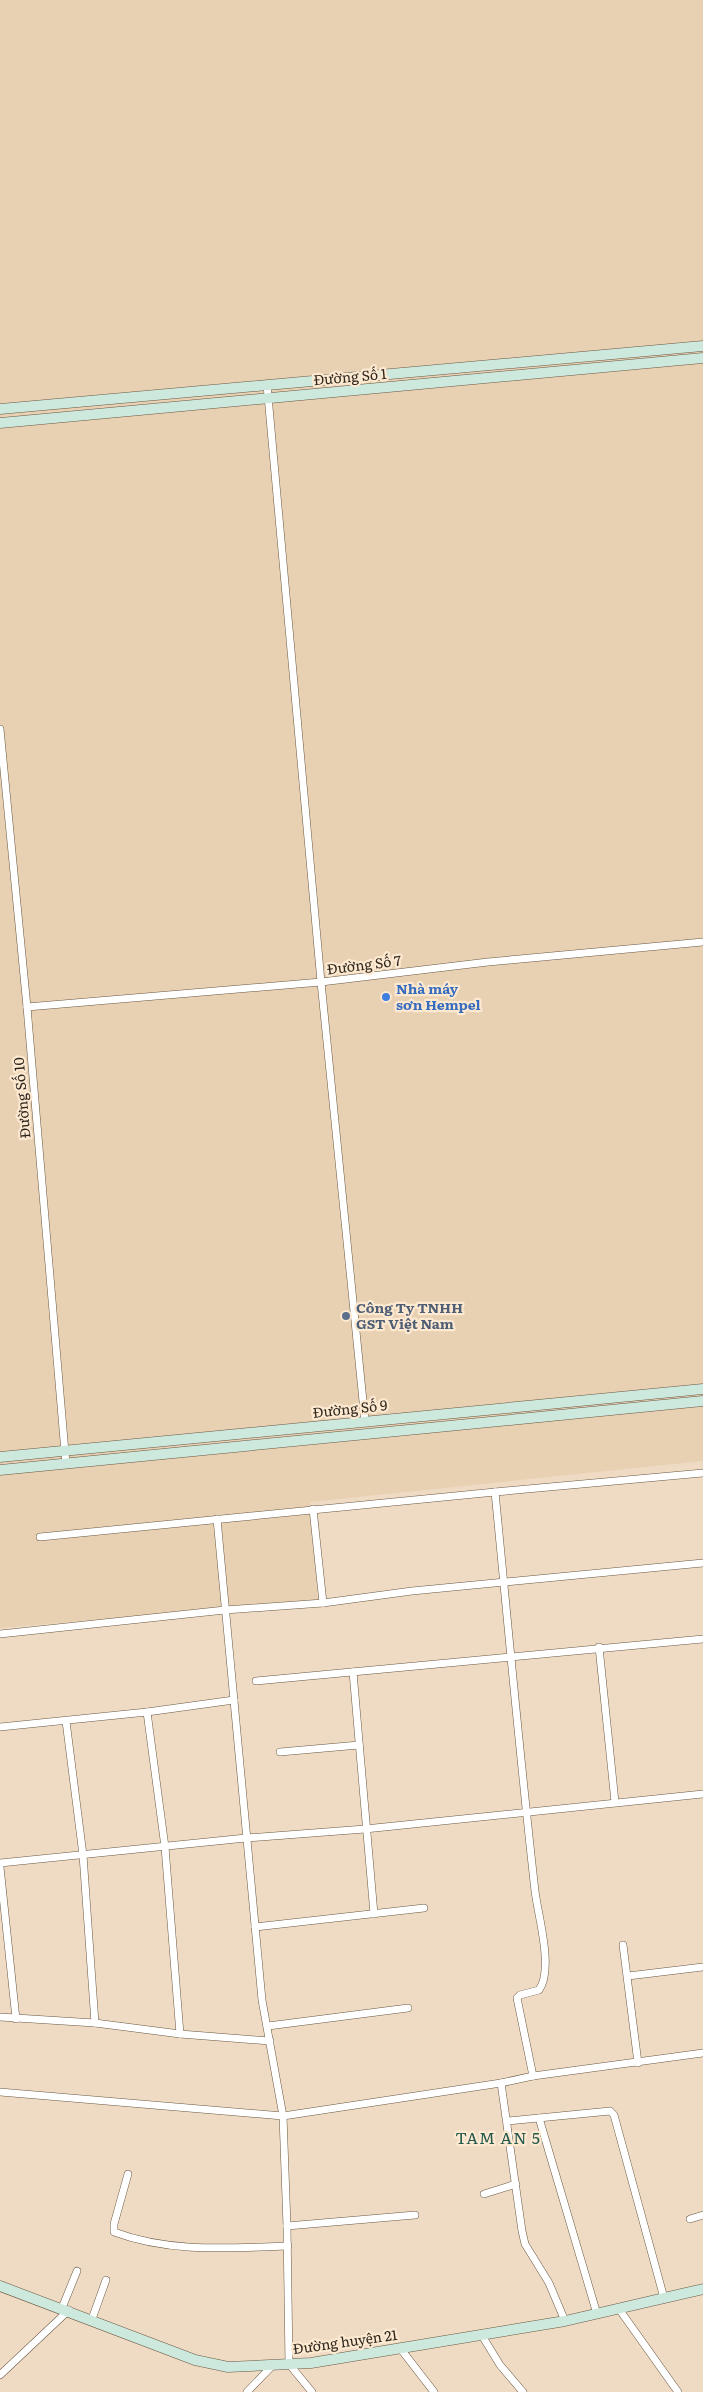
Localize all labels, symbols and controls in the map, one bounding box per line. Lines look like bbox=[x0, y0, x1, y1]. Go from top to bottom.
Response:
street label: Đường Số 1 bbox=[313, 363, 388, 389]
street label: Đường Số 7 bbox=[326, 950, 402, 978]
place label: Nhà máy sơn Hempel bbox=[396, 978, 481, 1014]
marker: Nhà máy sơn Hempel bbox=[380, 991, 392, 1003]
street label: Đường Số 10 bbox=[7, 1057, 35, 1140]
place label: Công Ty TNHH GST Việt Nam bbox=[356, 1297, 463, 1333]
marker: Công Ty TNHH GST Việt Nam bbox=[340, 1310, 352, 1322]
street label: Đường Số 9 bbox=[312, 1394, 388, 1422]
district label: TAM AN 5 bbox=[455, 2125, 541, 2149]
street label: Đường huyện 21 bbox=[291, 2324, 399, 2358]

